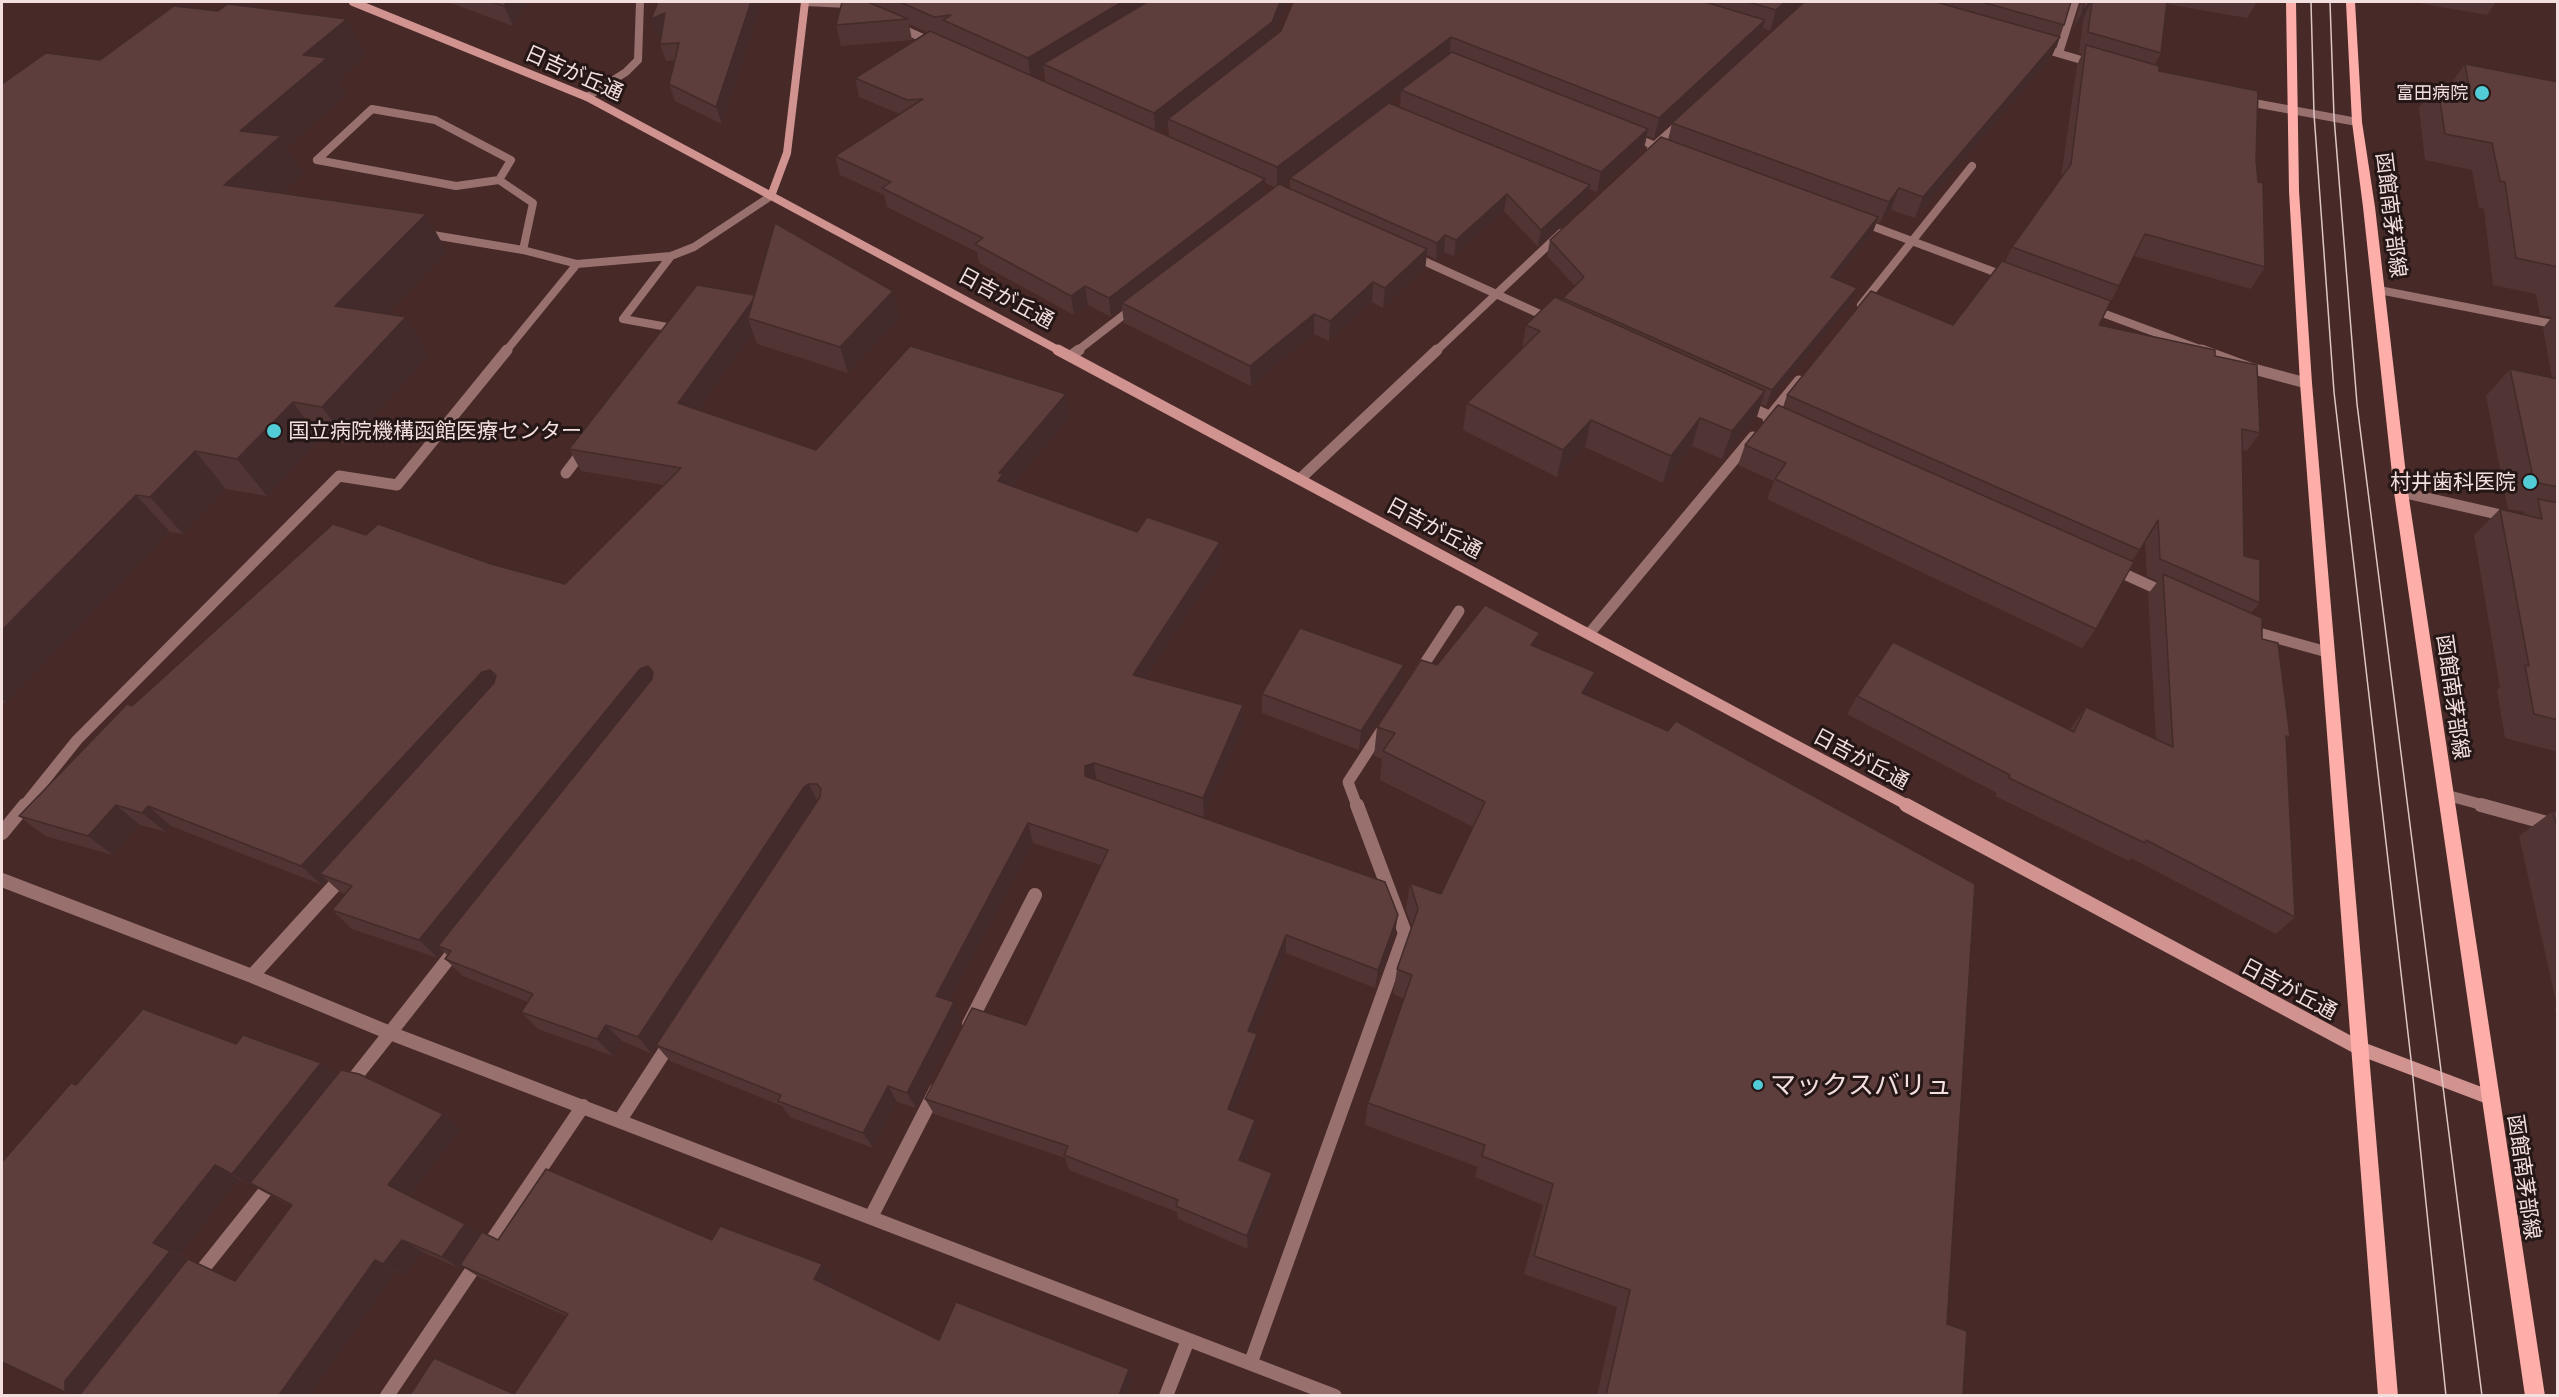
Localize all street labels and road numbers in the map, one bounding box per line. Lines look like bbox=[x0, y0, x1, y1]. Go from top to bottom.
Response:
street label: 日吉が丘通 bbox=[521, 40, 627, 106]
street label: 函館南茅部線 bbox=[2371, 151, 2411, 279]
street label: 日吉が丘通 bbox=[954, 262, 1058, 334]
street label: 日吉が丘通 bbox=[1382, 492, 1486, 564]
street label: 函館南茅部線 bbox=[2432, 633, 2474, 761]
street label: 日吉が丘通 bbox=[1809, 723, 1913, 795]
street label: 日吉が丘通 bbox=[2237, 953, 2341, 1025]
street label: 函館南茅部線 bbox=[2503, 1113, 2545, 1241]

